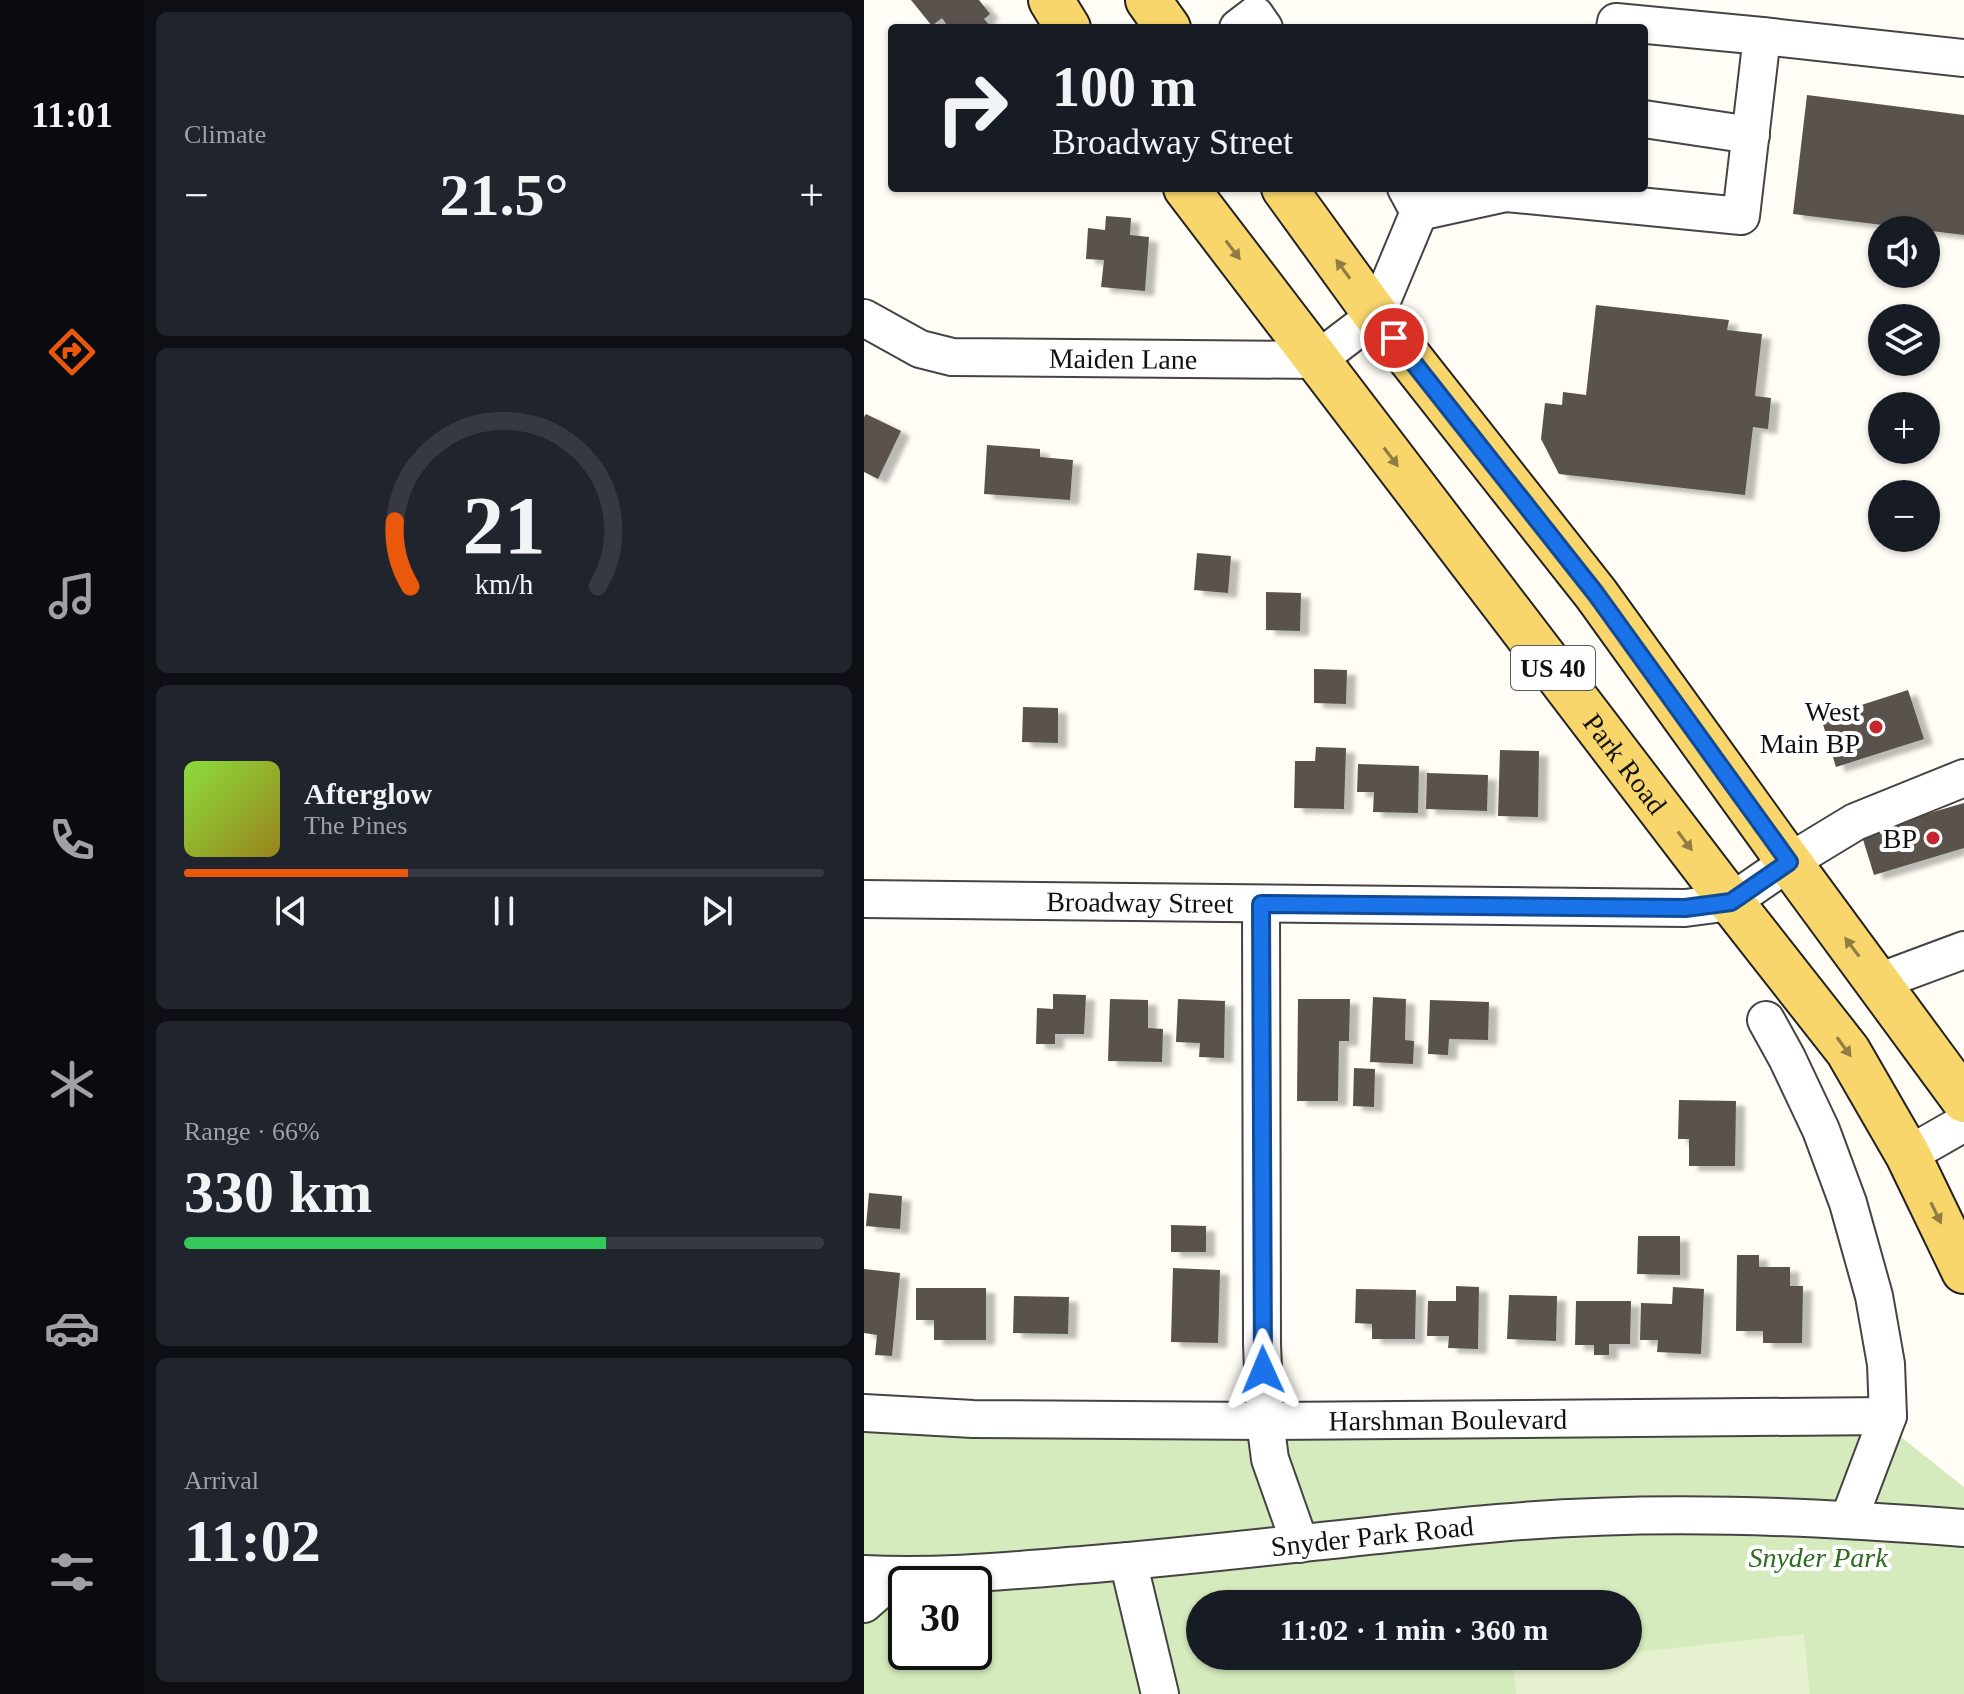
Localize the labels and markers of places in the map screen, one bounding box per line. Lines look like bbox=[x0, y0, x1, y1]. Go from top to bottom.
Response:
pin bbox=[1360, 304, 1428, 372]
place label: West Main BP bbox=[1760, 696, 1860, 759]
marker: West Main BP bbox=[1867, 718, 1885, 736]
place label: BP bbox=[1883, 823, 1917, 854]
marker: BP bbox=[1924, 829, 1942, 847]

